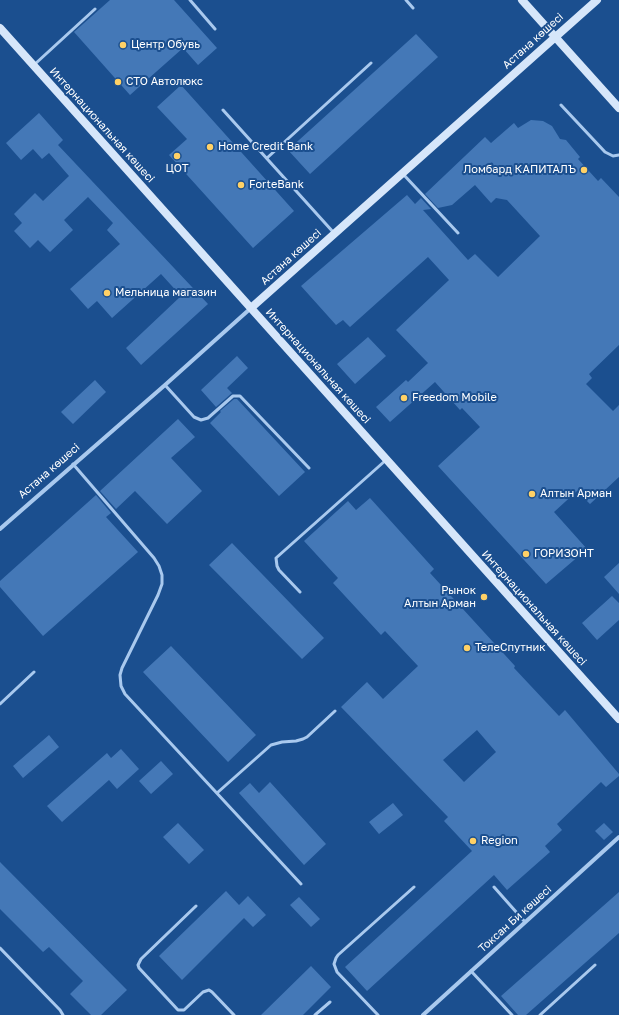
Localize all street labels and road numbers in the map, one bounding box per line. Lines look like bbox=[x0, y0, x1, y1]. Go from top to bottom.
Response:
street label: Астана көшесі bbox=[500, 10, 566, 72]
street label: Интернациональная көшесі bbox=[47, 65, 157, 185]
street label: Астана көшесі bbox=[258, 226, 324, 288]
street label: Интернациональная көшесі bbox=[263, 306, 373, 426]
street label: Астана көшесі bbox=[16, 441, 82, 501]
street label: Интернациональная көшесі bbox=[479, 548, 589, 668]
street label: Токсан Би көшесі bbox=[476, 883, 554, 955]

